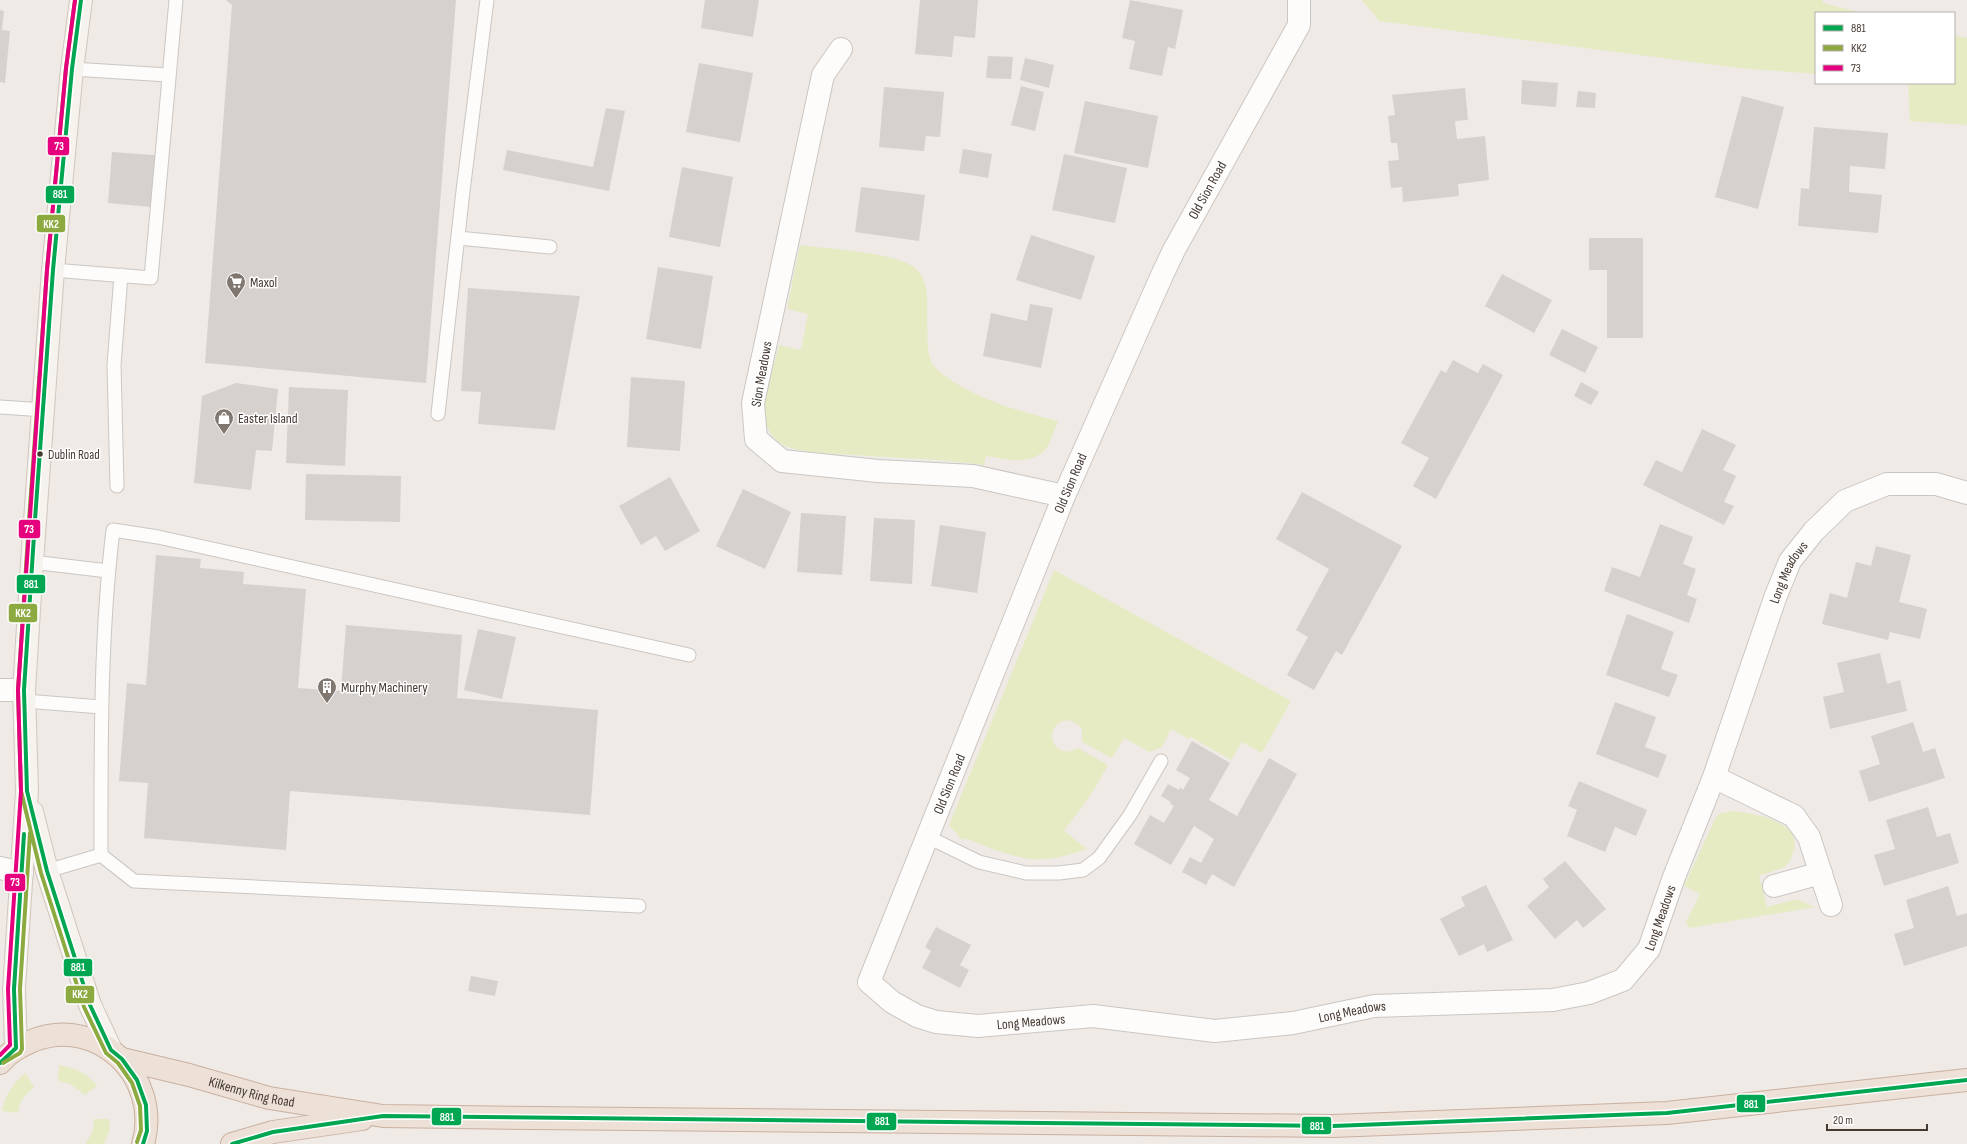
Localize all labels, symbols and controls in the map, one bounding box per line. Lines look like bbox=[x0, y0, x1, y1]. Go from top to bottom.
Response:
legend bbox=[1815, 12, 1955, 84]
text: 881 bbox=[1851, 21, 1867, 36]
text: KK2 bbox=[1851, 41, 1867, 56]
text: 73 bbox=[1851, 61, 1861, 76]
line badge: 73 bbox=[47, 136, 70, 156]
text: 73 bbox=[54, 140, 64, 153]
street label: Old Sion Road bbox=[1185, 158, 1230, 222]
line badge: 881 bbox=[45, 185, 75, 204]
text: 881 bbox=[53, 188, 68, 201]
line badge: KK2 bbox=[36, 214, 66, 233]
text: KK2 bbox=[43, 218, 59, 231]
supermarket icon: Maxol bbox=[225, 271, 247, 299]
place label: Maxol bbox=[250, 274, 277, 291]
street label: Sion Meadows bbox=[747, 340, 776, 408]
shop icon: Easter Island bbox=[213, 407, 235, 435]
place label: Easter Island bbox=[238, 410, 298, 427]
place label: Dublin Road bbox=[48, 447, 100, 463]
marker: Dublin Road bbox=[35, 449, 45, 459]
street label: Old Sion Road bbox=[1050, 450, 1091, 516]
line badge: 73 bbox=[18, 519, 41, 539]
text: 73 bbox=[24, 523, 34, 536]
street label: Long Meadows bbox=[1766, 538, 1812, 606]
line badge: 881 bbox=[16, 574, 46, 594]
text: 881 bbox=[24, 578, 39, 591]
line badge: KK2 bbox=[8, 603, 38, 623]
text: KK2 bbox=[15, 607, 31, 620]
building icon: Murphy Machinery bbox=[316, 676, 338, 704]
place label: Murphy Machinery bbox=[341, 679, 428, 696]
street label: Old Sion Road bbox=[930, 751, 969, 817]
line badge: 73 bbox=[4, 873, 26, 892]
text: 73 bbox=[10, 876, 20, 889]
street label: Long Meadows bbox=[1641, 883, 1680, 953]
line badge: 881 bbox=[63, 958, 93, 977]
text: 881 bbox=[71, 961, 86, 974]
line badge: KK2 bbox=[65, 985, 95, 1004]
text: KK2 bbox=[72, 988, 88, 1001]
street label: Long Meadows bbox=[1317, 998, 1386, 1026]
street label: Long Meadows bbox=[996, 1010, 1066, 1033]
street label: Kilkenny Ring Road bbox=[207, 1073, 296, 1111]
line badge: 881 bbox=[1736, 1094, 1766, 1113]
text: 881 bbox=[1744, 1098, 1759, 1111]
scale bar bbox=[1827, 1106, 1927, 1132]
line badge: 881 bbox=[431, 1107, 462, 1126]
text: 881 bbox=[440, 1111, 455, 1124]
line badge: 881 bbox=[866, 1112, 897, 1131]
text: 20 m bbox=[1833, 1113, 1853, 1128]
text: 881 bbox=[875, 1115, 890, 1128]
line badge: 881 bbox=[1301, 1116, 1332, 1135]
text: 881 bbox=[1310, 1120, 1325, 1133]

